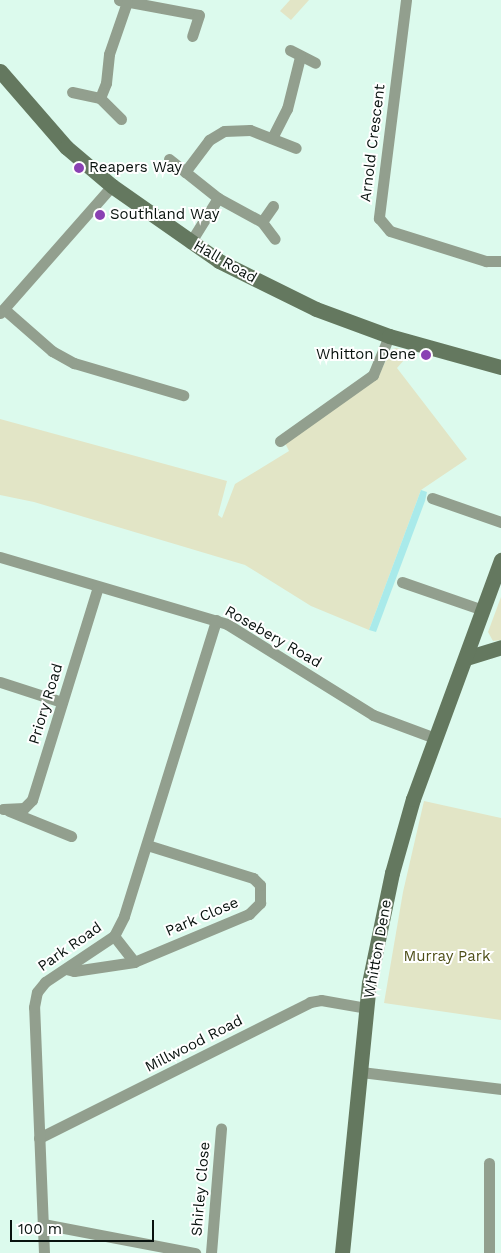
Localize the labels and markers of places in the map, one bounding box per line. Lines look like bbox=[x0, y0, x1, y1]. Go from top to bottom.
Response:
place label: Reapers Way bbox=[89, 159, 182, 177]
marker: Reapers Way bbox=[73, 162, 85, 174]
place label: Southland Way bbox=[110, 206, 220, 224]
marker: Southland Way bbox=[94, 209, 106, 221]
place label: Whitton Dene bbox=[316, 346, 416, 364]
marker: Whitton Dene bbox=[420, 349, 432, 361]

